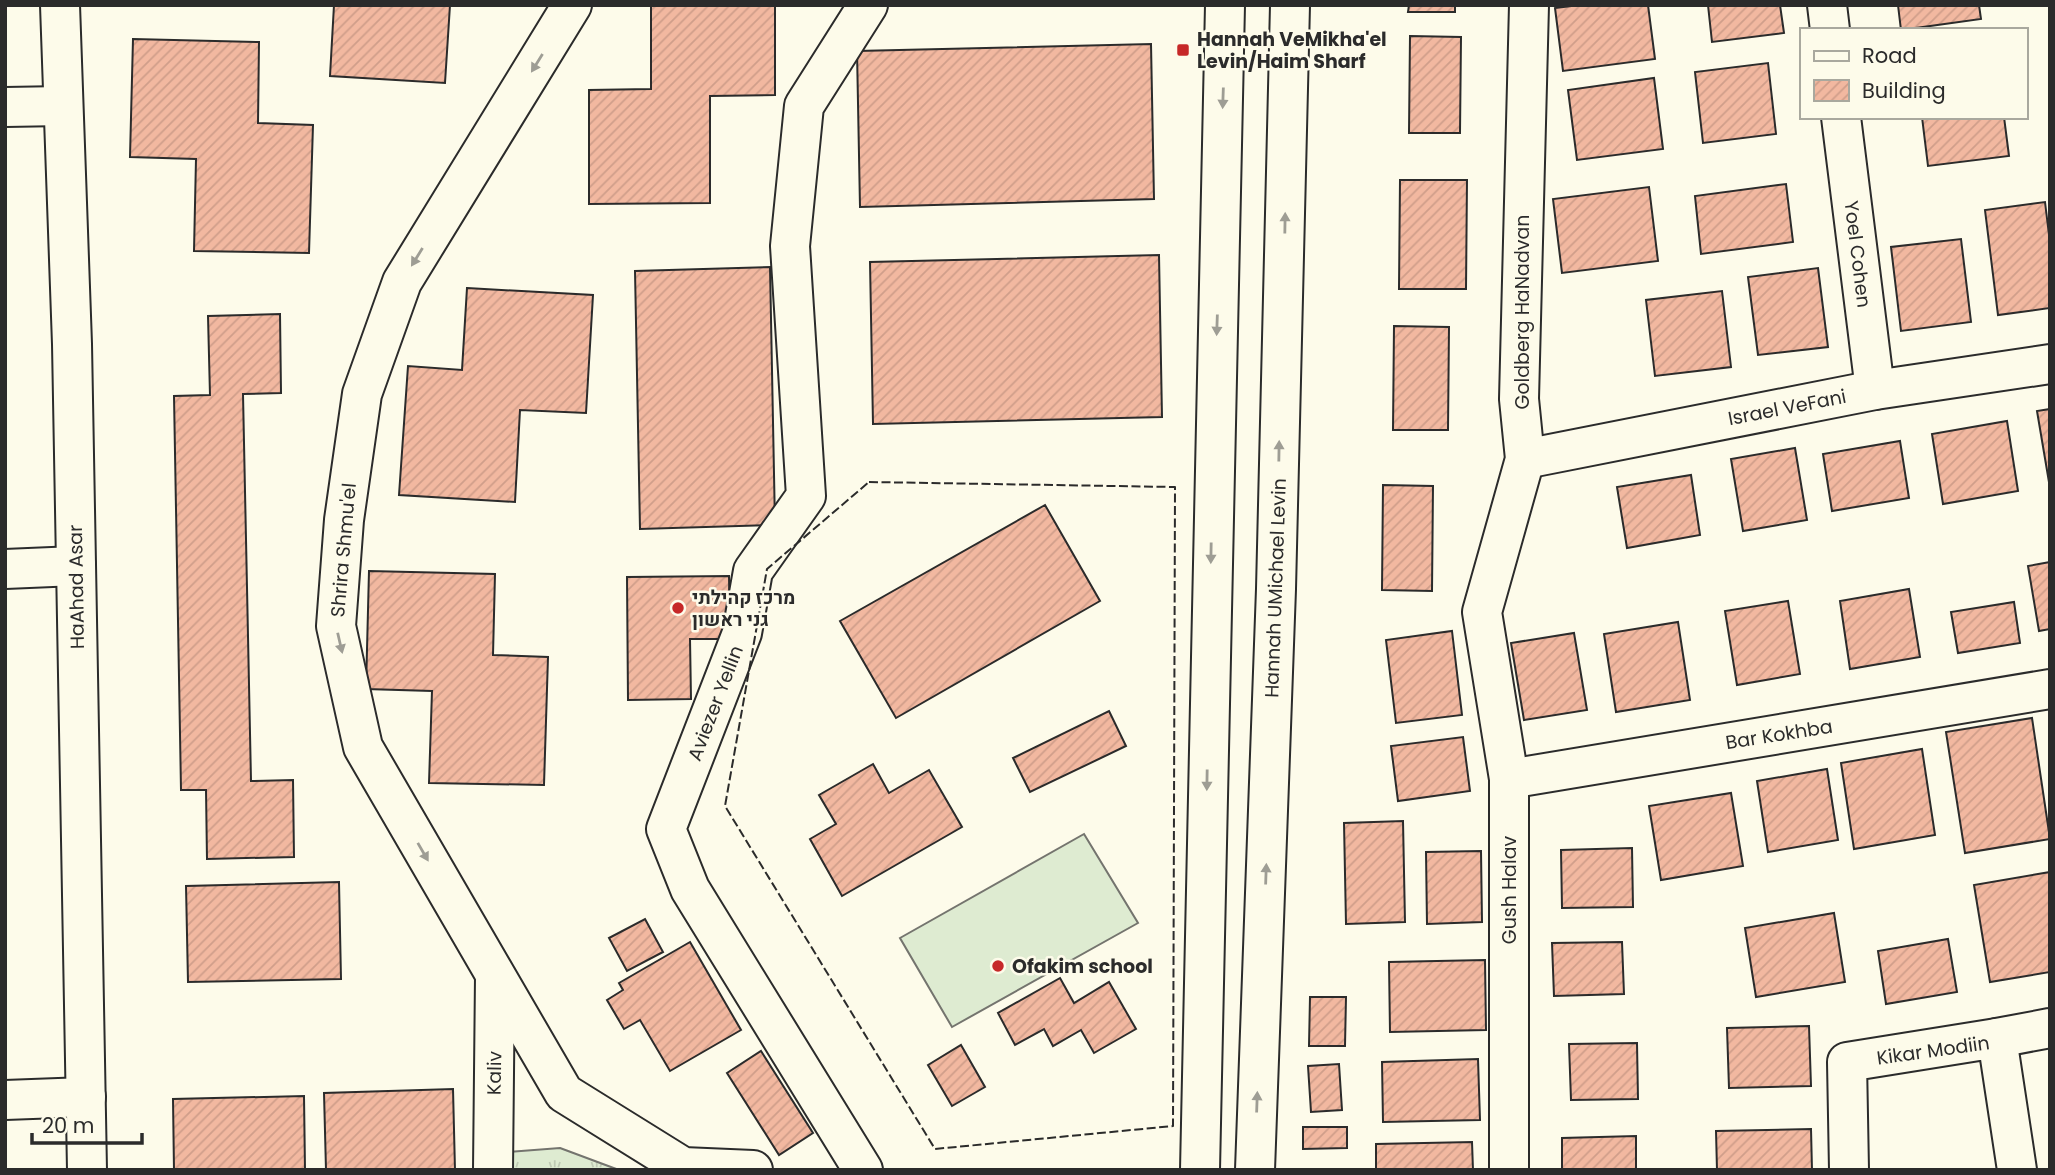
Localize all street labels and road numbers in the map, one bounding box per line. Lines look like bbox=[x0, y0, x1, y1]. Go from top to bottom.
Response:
street label: Yoel Cohen bbox=[1838, 199, 1877, 309]
street label: Goldberg HaNadvan bbox=[1509, 215, 1536, 409]
street label: Israel VeFani bbox=[1726, 383, 1849, 432]
street label: Hannah UMichael Levin bbox=[1258, 478, 1293, 698]
street label: Shrira Shmu'el bbox=[324, 482, 363, 618]
street label: HaAhad Asar bbox=[62, 525, 91, 649]
street label: Aviezer Yellin bbox=[681, 642, 750, 765]
street label: Bar Kokhba bbox=[1724, 713, 1834, 756]
street label: Gush Halav bbox=[1496, 836, 1523, 944]
street label: Kikar Modiin bbox=[1875, 1029, 1991, 1072]
street label: Kaliv bbox=[481, 1050, 508, 1095]

